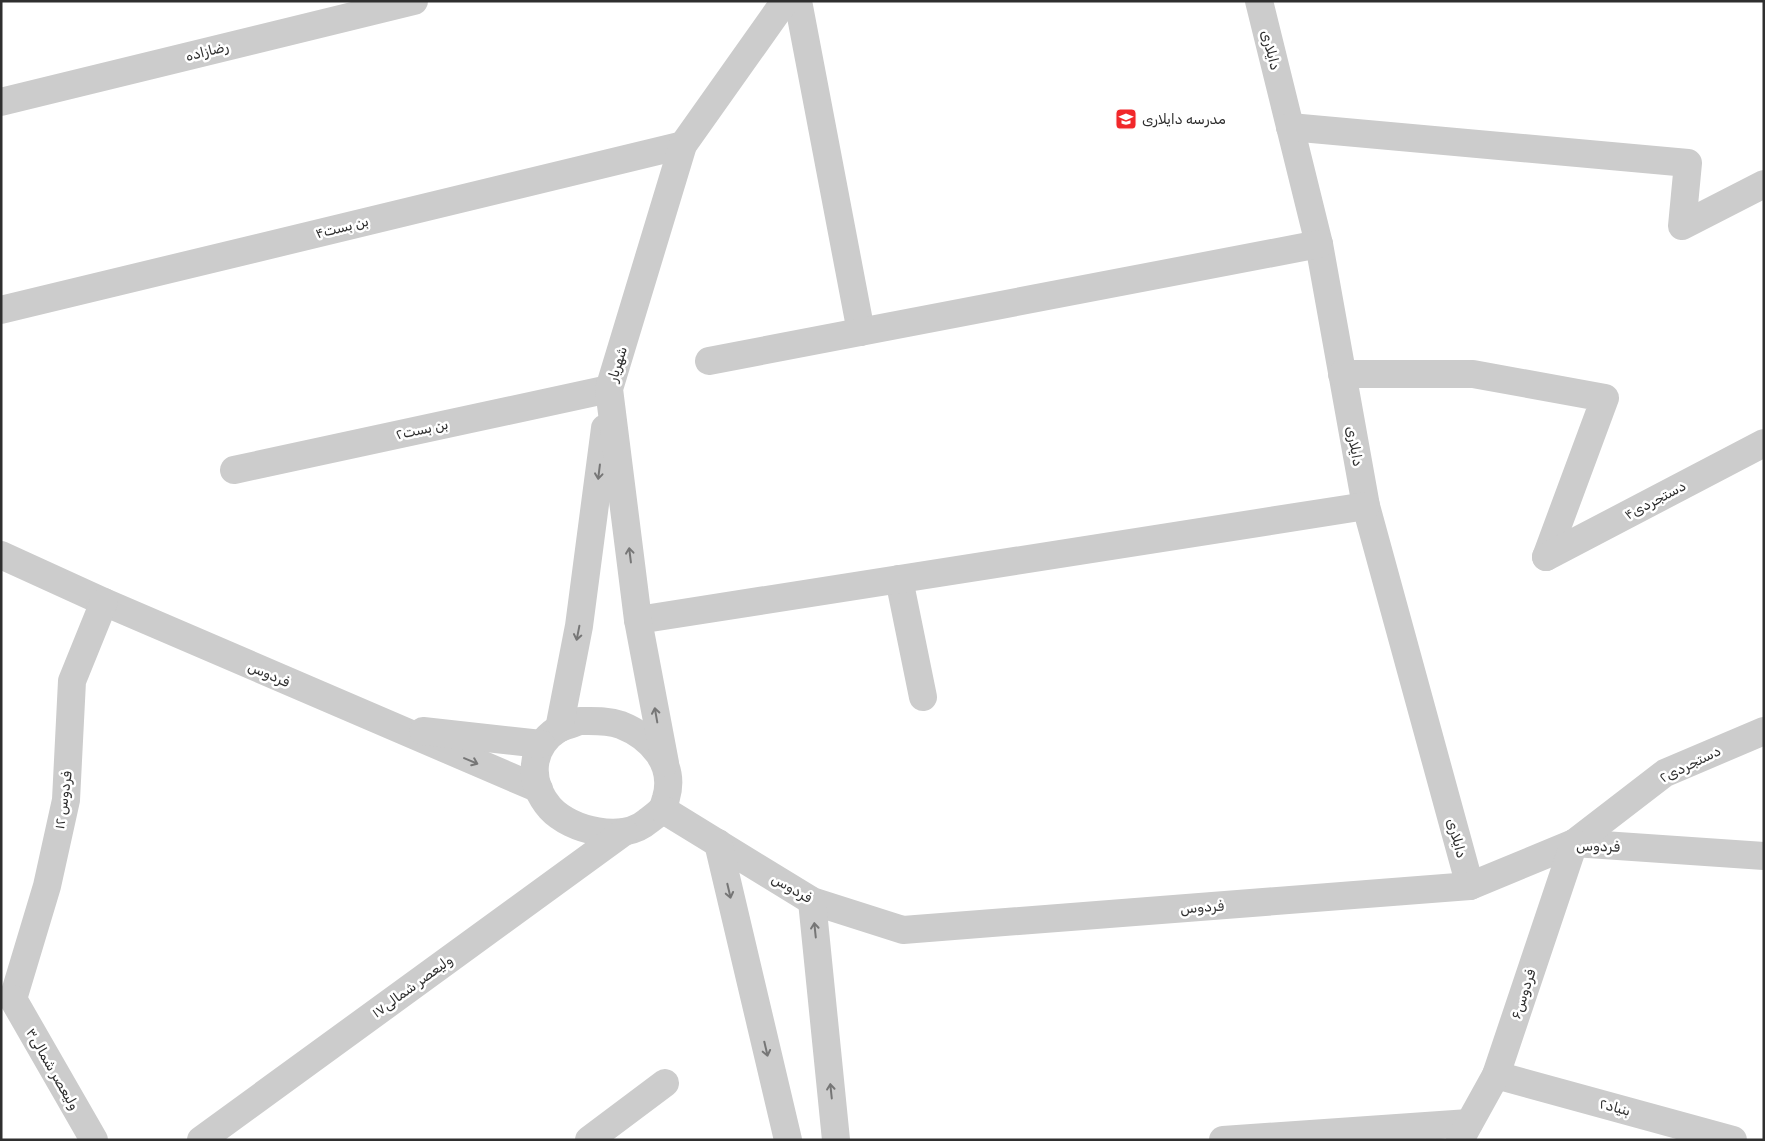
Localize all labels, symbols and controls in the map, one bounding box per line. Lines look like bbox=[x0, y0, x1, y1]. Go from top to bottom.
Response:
street label: دایلاری bbox=[1257, 28, 1284, 72]
street label: رضازاده bbox=[184, 38, 230, 65]
school or university icon: مدرسه دایلاری bbox=[1114, 107, 1138, 131]
place label: مدرسه دایلاری bbox=[1142, 111, 1226, 128]
street label: بن بست۴ bbox=[314, 213, 370, 242]
street label: شهریار bbox=[604, 344, 631, 385]
street label: بن بست۲ bbox=[394, 416, 450, 443]
street label: دایلاری bbox=[1343, 425, 1366, 468]
one-way arrow bbox=[594, 464, 604, 480]
street label: دستجردی۴ bbox=[1622, 477, 1689, 524]
one-way arrow bbox=[625, 547, 635, 563]
one-way arrow bbox=[572, 625, 582, 641]
street label: فردوس bbox=[245, 658, 293, 691]
one-way arrow bbox=[650, 708, 660, 724]
street label: دستجردی۲ bbox=[1657, 742, 1724, 787]
one-way arrow bbox=[463, 756, 478, 766]
street label: فردوس ۱۲ bbox=[51, 769, 76, 830]
street label: دایلاری bbox=[1443, 816, 1470, 860]
street label: فردوس bbox=[1576, 837, 1621, 856]
street label: فردوس bbox=[768, 870, 815, 907]
one-way arrow bbox=[725, 882, 734, 898]
street label: فردوس bbox=[1180, 897, 1225, 918]
one-way arrow bbox=[810, 922, 820, 938]
street label: ولیعصر شمالی۱۷ bbox=[369, 951, 456, 1021]
street label: فردوس۶ bbox=[1507, 967, 1540, 1021]
street label: ولیعصر شمالی۳ bbox=[22, 1025, 83, 1113]
one-way arrow bbox=[762, 1040, 771, 1056]
one-way arrow bbox=[826, 1084, 836, 1100]
street label: بنیاد۲ bbox=[1597, 1095, 1632, 1120]

